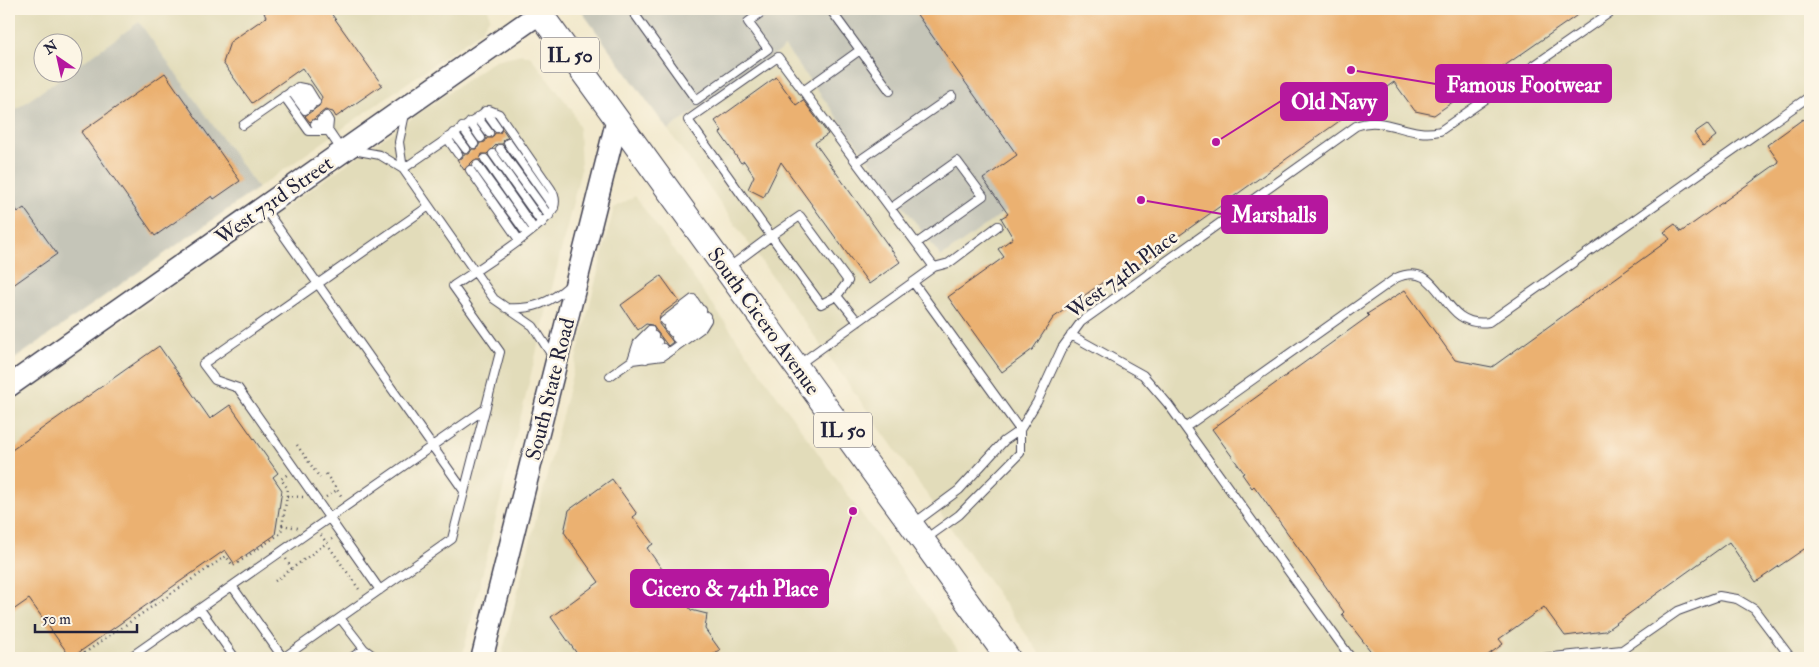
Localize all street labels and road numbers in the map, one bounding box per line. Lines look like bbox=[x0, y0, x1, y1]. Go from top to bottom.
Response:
road number: IL 50 bbox=[541, 38, 599, 72]
street label: West 73rd Street bbox=[209, 150, 338, 251]
street label: West 74th Place bbox=[1060, 224, 1184, 326]
street label: South Cicero Avenue bbox=[701, 242, 826, 401]
street label: South State Road bbox=[520, 314, 581, 463]
road number: IL 50 bbox=[814, 412, 872, 448]

